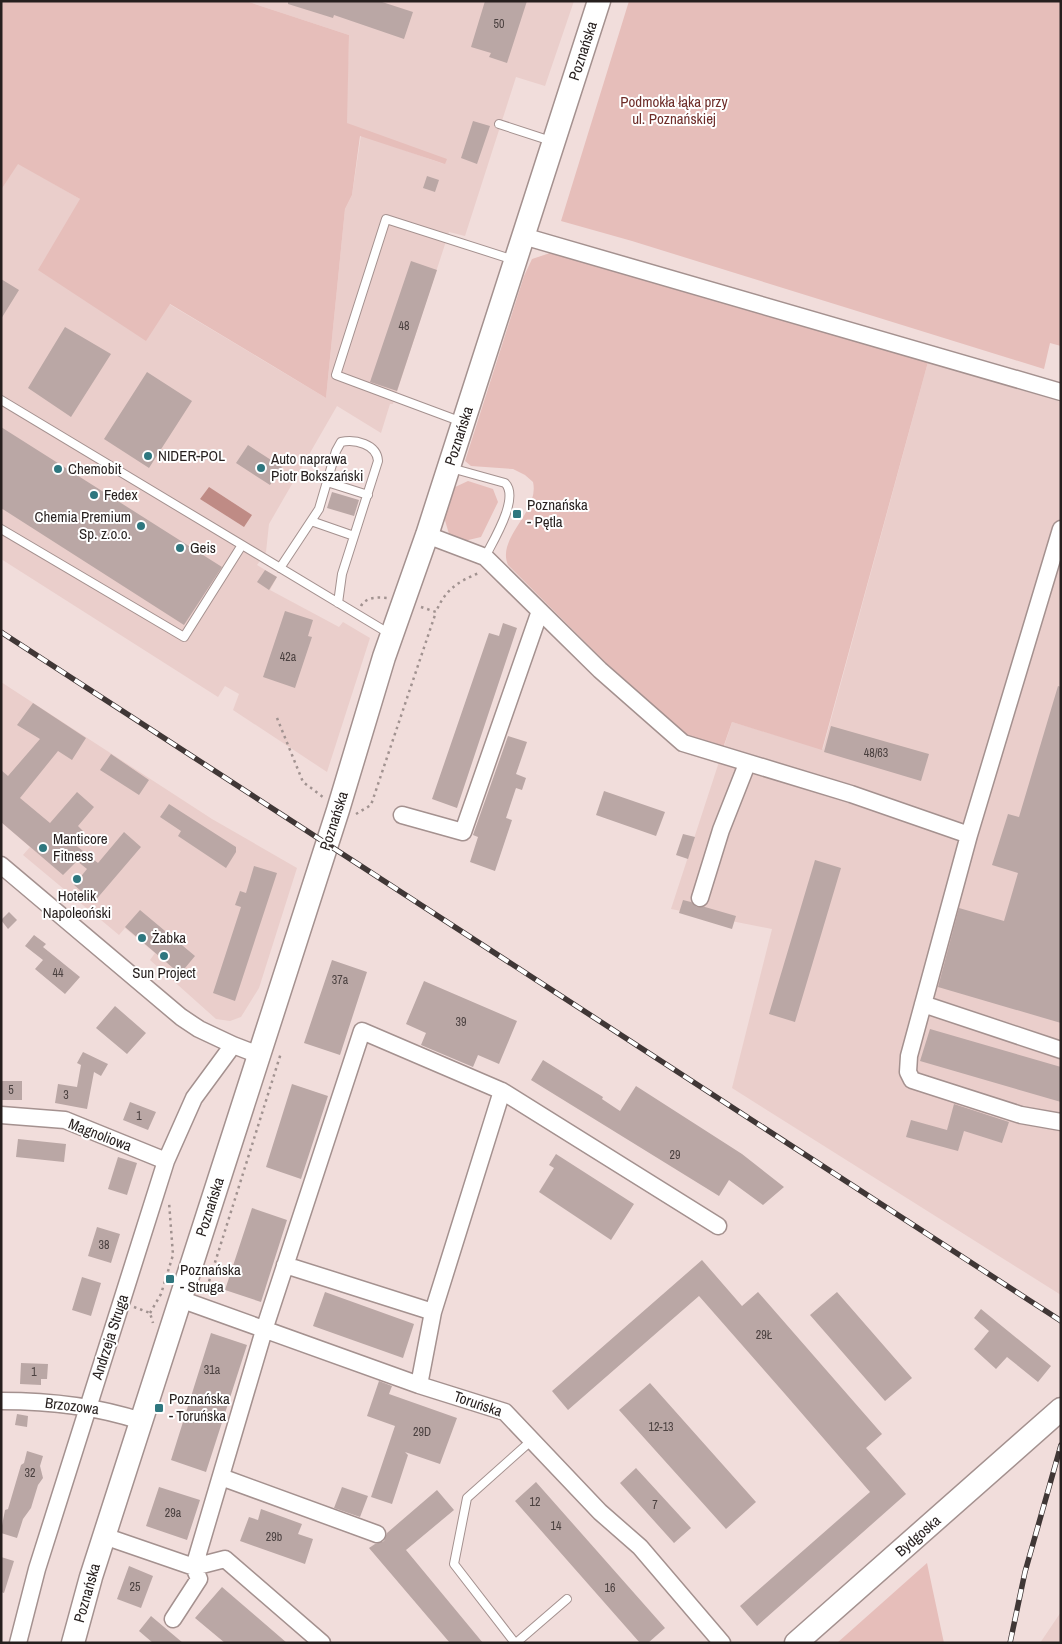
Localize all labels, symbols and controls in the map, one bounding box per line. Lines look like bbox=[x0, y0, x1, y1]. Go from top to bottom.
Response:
house number: 50 bbox=[494, 16, 504, 32]
street label: Poznańska bbox=[563, 19, 602, 83]
park label: Podmokła łąka przy ul. Poznańskiej bbox=[620, 91, 729, 129]
house number: 48 bbox=[399, 318, 409, 334]
street label: Poznańska bbox=[439, 404, 478, 468]
place label: NIDER-POL bbox=[158, 445, 225, 466]
place label: Auto naprawa Piotr Bokszański bbox=[270, 448, 363, 486]
marker: NIDER-POL bbox=[142, 450, 154, 462]
place label: Chemobit bbox=[68, 458, 122, 479]
marker: Auto naprawa Piotr Bokszański bbox=[255, 462, 267, 474]
marker: Chemobit bbox=[52, 463, 64, 475]
place label: Fedex bbox=[104, 484, 138, 505]
marker: Fedex bbox=[88, 489, 100, 501]
place label: Poznańska - Pętla bbox=[527, 494, 588, 532]
place label: Chemia Premium Sp. z.o.o. bbox=[35, 506, 131, 544]
marker: Poznańska - Pętla bbox=[511, 508, 523, 520]
marker: Chemia Premium Sp. z.o.o. bbox=[135, 520, 147, 532]
place label: Geis bbox=[190, 537, 216, 558]
marker: Geis bbox=[174, 542, 186, 554]
house number: 42a bbox=[280, 649, 297, 665]
house number: 48/63 bbox=[864, 745, 888, 761]
street label: Poznańska bbox=[314, 789, 353, 853]
place label: Manticore Fitness bbox=[53, 828, 108, 866]
marker: Manticore Fitness bbox=[37, 842, 49, 854]
marker: Hotelik Napoleoński bbox=[71, 873, 83, 885]
place label: Hotelik Napoleoński bbox=[43, 885, 111, 923]
place label: Żabka bbox=[152, 927, 186, 948]
marker: Żabka bbox=[136, 932, 148, 944]
marker: Sun Project bbox=[158, 950, 170, 962]
place label: Sun Project bbox=[132, 962, 196, 983]
house number: 44 bbox=[53, 965, 64, 981]
house number: 37a bbox=[332, 972, 349, 988]
house number: 39 bbox=[456, 1014, 466, 1030]
house number: 5 bbox=[8, 1082, 14, 1098]
house number: 3 bbox=[63, 1087, 69, 1103]
house number: 1 bbox=[136, 1108, 142, 1124]
street label: Magnoliowa bbox=[65, 1113, 135, 1156]
house number: 29 bbox=[670, 1147, 680, 1163]
street label: Poznańska bbox=[190, 1175, 229, 1239]
house number: 38 bbox=[99, 1237, 109, 1253]
place label: Poznańska - Struga bbox=[180, 1259, 241, 1297]
marker: Poznańska - Struga bbox=[164, 1273, 176, 1285]
street label: Andrzeja Struga bbox=[86, 1292, 133, 1383]
house number: 29Ł bbox=[756, 1327, 773, 1343]
house number: 31a bbox=[204, 1362, 221, 1378]
house number: 1 bbox=[31, 1364, 37, 1380]
street label: Toruńska bbox=[451, 1385, 505, 1422]
place label: Poznańska - Toruńska bbox=[169, 1388, 230, 1426]
street label: Brzozowa bbox=[44, 1392, 100, 1419]
marker: Poznańska - Toruńska bbox=[153, 1402, 165, 1414]
house number: 12-13 bbox=[648, 1419, 674, 1435]
house number: 29D bbox=[413, 1424, 431, 1440]
house number: 32 bbox=[25, 1465, 35, 1481]
house number: 12 bbox=[530, 1494, 540, 1510]
house number: 7 bbox=[652, 1497, 658, 1513]
house number: 29a bbox=[165, 1505, 182, 1521]
street label: Bydgoska bbox=[890, 1510, 945, 1561]
house number: 14 bbox=[551, 1518, 562, 1534]
house number: 29b bbox=[266, 1529, 282, 1545]
street label: Poznańska bbox=[68, 1561, 105, 1625]
house number: 25 bbox=[130, 1579, 141, 1595]
house number: 16 bbox=[605, 1580, 615, 1596]

